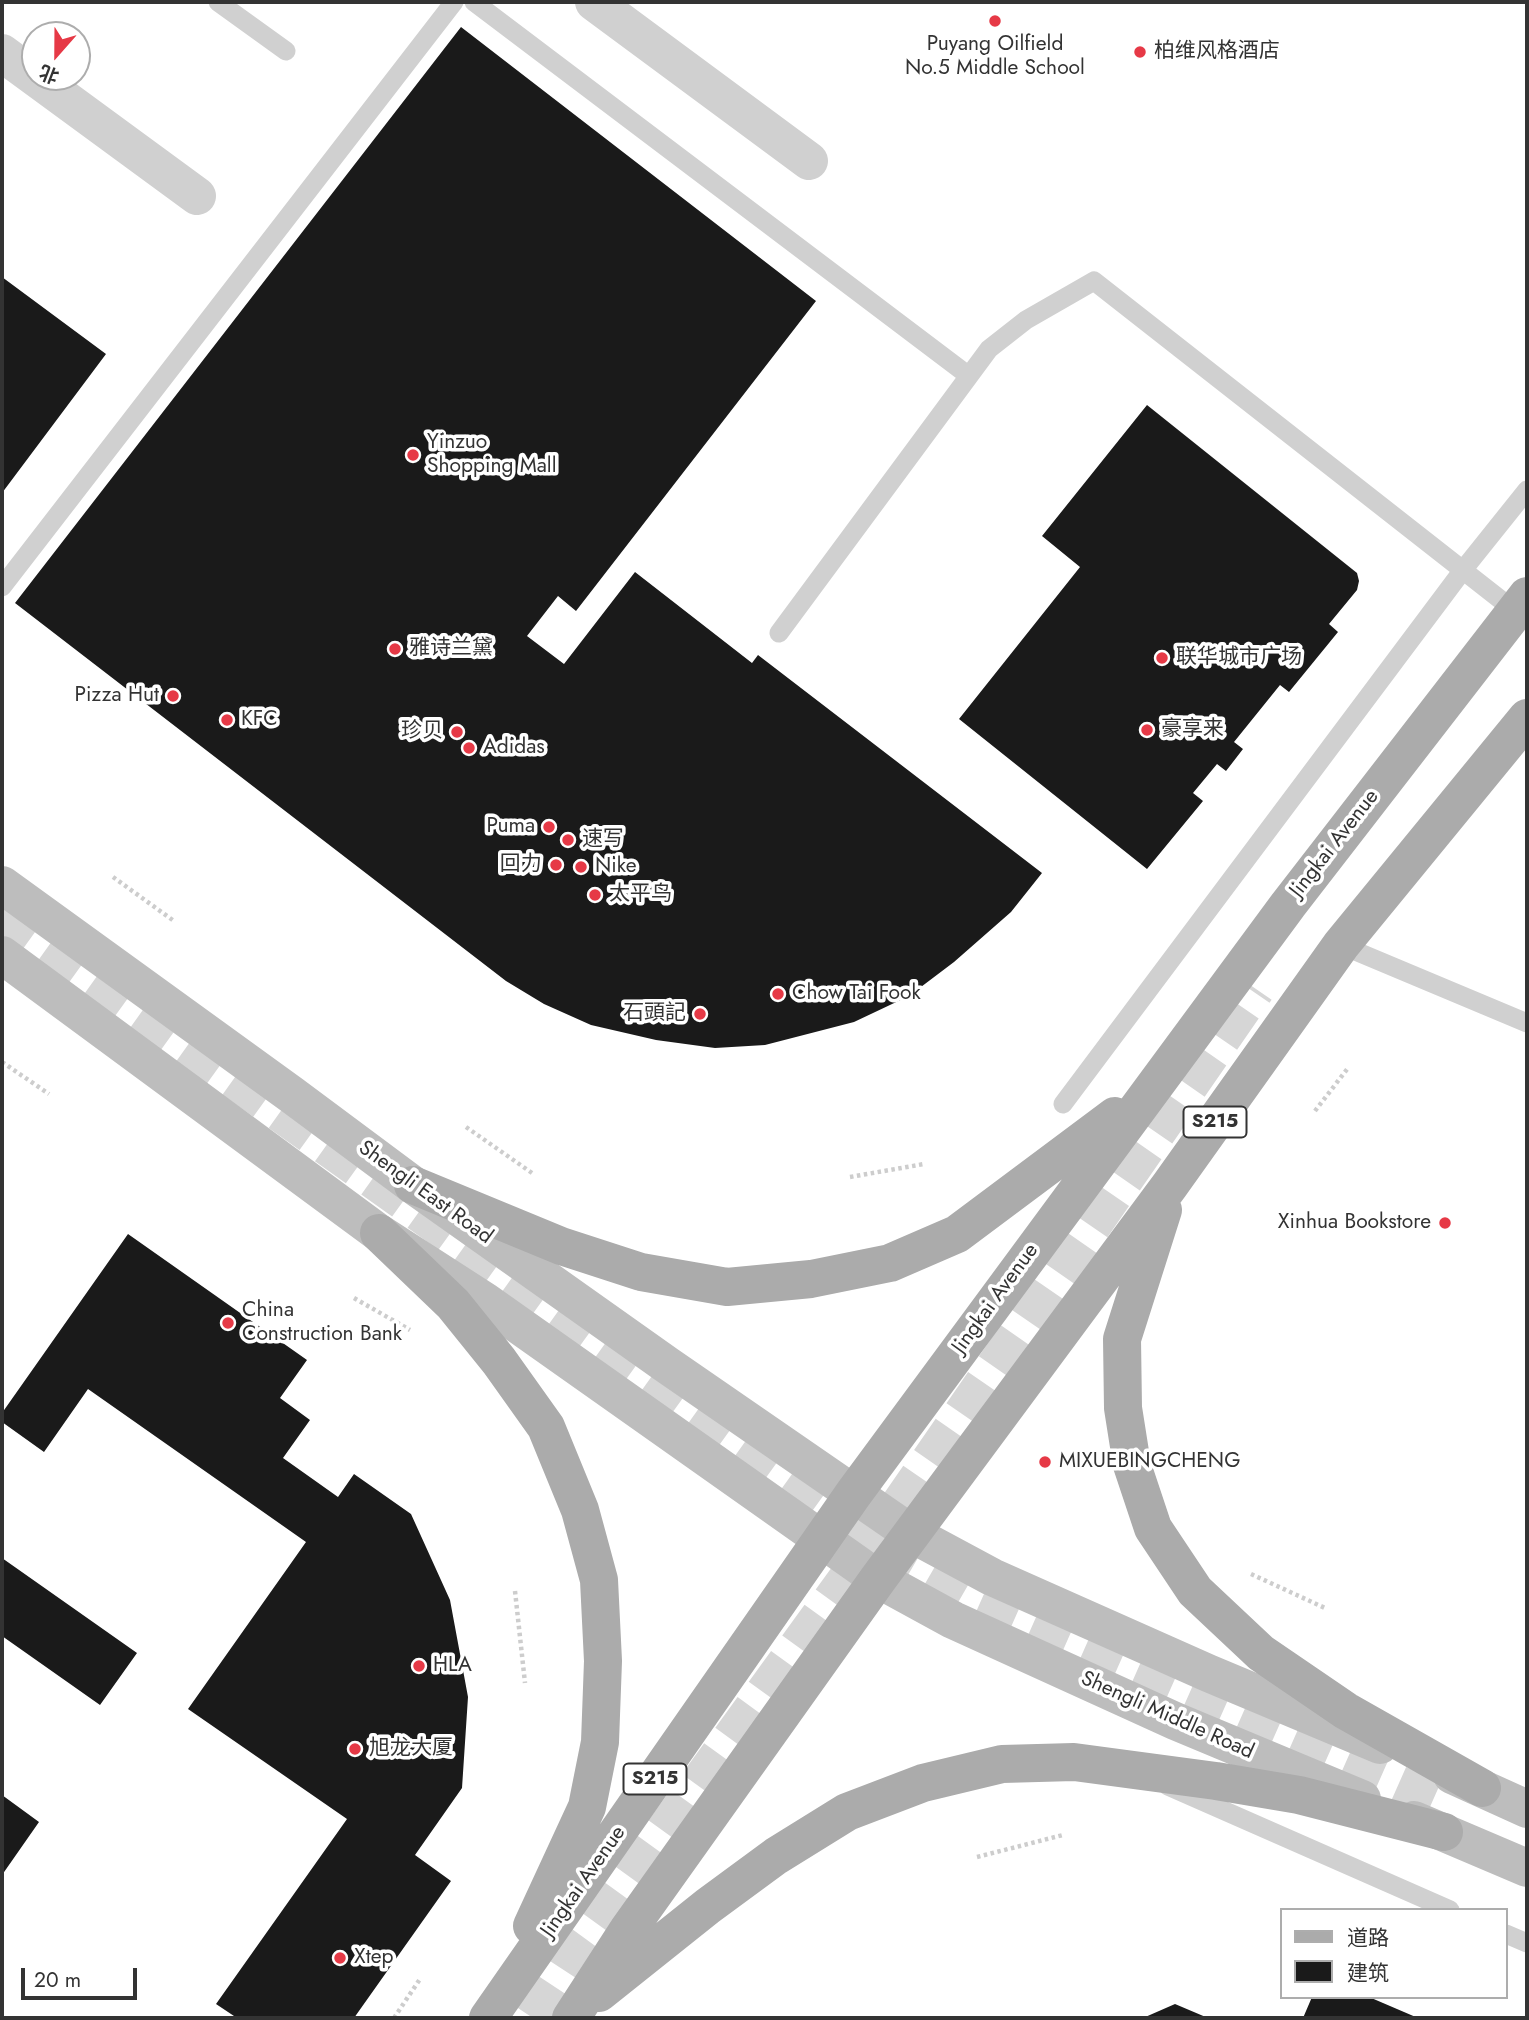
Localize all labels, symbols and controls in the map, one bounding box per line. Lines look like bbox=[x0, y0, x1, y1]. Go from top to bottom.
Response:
marker: Puyang Oilfield No.5 Middle School bbox=[987, 13, 1003, 29]
north arrow bbox=[21, 21, 91, 91]
place label: Puyang Oilfield No.5 Middle School bbox=[905, 32, 1085, 82]
place label: 柏维风格酒店 bbox=[1154, 39, 1280, 65]
marker: 柏维风格酒店 bbox=[1132, 44, 1148, 60]
text: 北 bbox=[35, 58, 63, 90]
place label: Yinzuo Shopping Mall bbox=[427, 430, 556, 480]
marker: Yinzuo Shopping Mall bbox=[405, 447, 421, 463]
place label: 雅诗兰黛 bbox=[409, 636, 493, 662]
marker: 雅诗兰黛 bbox=[387, 641, 403, 657]
place label: 联华城市广场 bbox=[1176, 645, 1302, 671]
marker: 联华城市广场 bbox=[1154, 650, 1170, 666]
place label: Pizza Hut bbox=[75, 683, 159, 709]
marker: Pizza Hut bbox=[165, 688, 181, 704]
place label: KFC bbox=[241, 707, 278, 733]
marker: KFC bbox=[219, 712, 235, 728]
place label: 豪享来 bbox=[1161, 717, 1224, 743]
place label: 珍贝 bbox=[401, 719, 443, 745]
marker: 豪享来 bbox=[1139, 722, 1155, 738]
marker: 珍贝 bbox=[449, 724, 465, 740]
place label: Adidas bbox=[483, 735, 545, 761]
marker: Adidas bbox=[461, 740, 477, 756]
street label: Jingkai Avenue bbox=[1285, 785, 1385, 903]
place label: Puma bbox=[486, 814, 535, 840]
marker: Puma bbox=[541, 819, 557, 835]
place label: 速写 bbox=[582, 827, 624, 853]
marker: 速写 bbox=[560, 832, 576, 848]
place label: 回力 bbox=[500, 852, 542, 878]
place label: Nike bbox=[595, 854, 636, 880]
marker: 回力 bbox=[548, 857, 564, 873]
marker: Nike bbox=[573, 859, 589, 875]
place label: 太平鸟 bbox=[609, 882, 672, 908]
marker: 太平鸟 bbox=[587, 887, 603, 903]
place label: Chow Tai Fook bbox=[792, 981, 921, 1007]
marker: Chow Tai Fook bbox=[770, 986, 786, 1002]
place label: 石頭記 bbox=[623, 1001, 686, 1027]
marker: 石頭記 bbox=[692, 1006, 708, 1022]
road number: S215 bbox=[1184, 1106, 1246, 1138]
street label: Shengli East Road bbox=[353, 1136, 497, 1250]
place label: Xinhua Bookstore bbox=[1278, 1210, 1431, 1236]
marker: Xinhua Bookstore bbox=[1437, 1215, 1453, 1231]
street label: Jingkai Avenue bbox=[948, 1239, 1044, 1359]
place label: China Construction Bank bbox=[242, 1298, 402, 1348]
marker: China Construction Bank bbox=[220, 1315, 236, 1331]
place label: MIXUEBINGCHENG bbox=[1059, 1449, 1240, 1475]
marker: MIXUEBINGCHENG bbox=[1037, 1454, 1053, 1470]
place label: HLA bbox=[433, 1653, 472, 1679]
marker: HLA bbox=[411, 1658, 427, 1674]
street label: Shengli Middle Road bbox=[1077, 1667, 1257, 1765]
place label: 旭龙大厦 bbox=[369, 1736, 453, 1762]
marker: 旭龙大厦 bbox=[347, 1741, 363, 1757]
road number: S215 bbox=[624, 1764, 686, 1794]
street label: Jingkai Avenue bbox=[536, 1822, 632, 1942]
legend bbox=[1280, 1908, 1508, 1999]
text: 道路 bbox=[1347, 1923, 1389, 1953]
place label: Xtep bbox=[354, 1945, 393, 1971]
marker: Xtep bbox=[332, 1950, 348, 1966]
scale bar bbox=[24, 1954, 140, 1998]
text: 建筑 bbox=[1347, 1958, 1389, 1988]
text: 20 m bbox=[34, 1965, 81, 1995]

